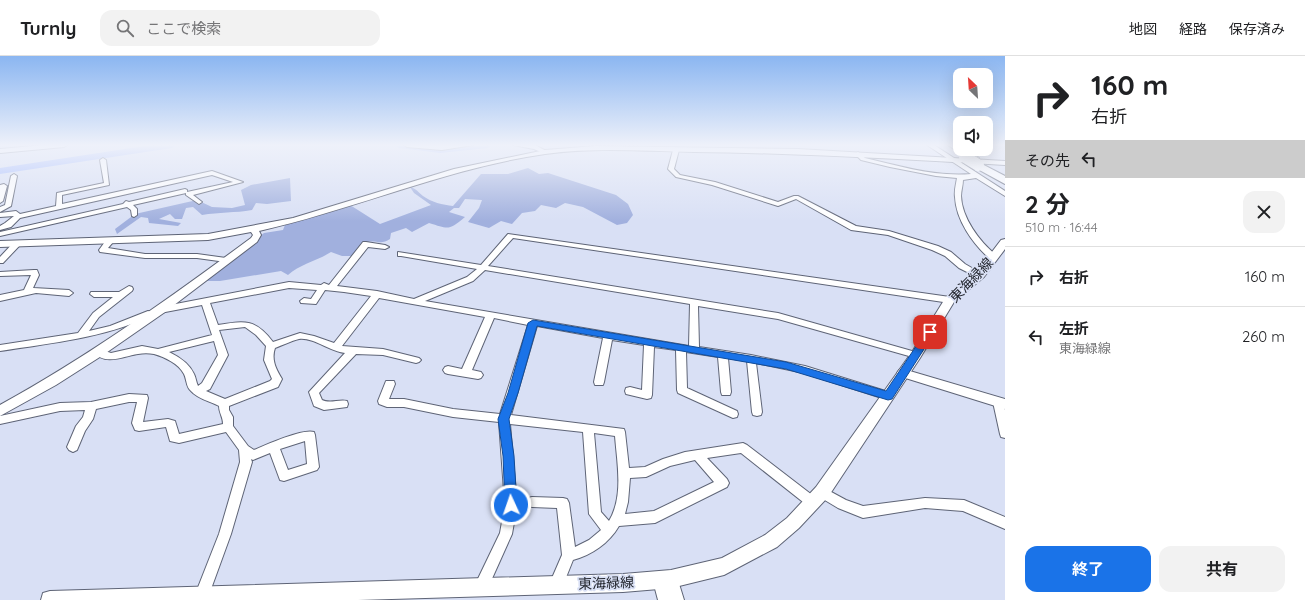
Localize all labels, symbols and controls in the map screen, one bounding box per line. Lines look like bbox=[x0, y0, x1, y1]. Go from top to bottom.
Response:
search box bbox=[100, 10, 380, 46]
text: Turnly bbox=[20, 16, 76, 40]
icon: search bbox=[114, 17, 136, 39]
text: ここで検索 bbox=[146, 19, 221, 38]
text: 地図 bbox=[1129, 20, 1157, 38]
text: 経路 bbox=[1179, 20, 1207, 38]
text: 保存済み bbox=[1229, 20, 1285, 38]
text: 160 m bbox=[1091, 67, 1168, 102]
north arrow bbox=[953, 68, 993, 108]
map controls bbox=[953, 68, 993, 156]
icon: right bbox=[1025, 72, 1077, 124]
text: 右折 bbox=[1091, 105, 1127, 128]
button: sound bbox=[953, 116, 993, 156]
icon: left bbox=[1078, 148, 1100, 170]
text: その先 bbox=[1025, 151, 1070, 170]
text: 2 分 bbox=[1025, 189, 1069, 219]
button: close bbox=[1243, 191, 1285, 233]
text: 510 m · 16:44 bbox=[1025, 219, 1098, 235]
street label: 東海緑線 bbox=[945, 254, 997, 306]
icon: right bbox=[1025, 266, 1047, 288]
text: 160 m bbox=[1245, 267, 1285, 286]
text: 右折 bbox=[1059, 268, 1089, 287]
pin bbox=[913, 315, 947, 349]
text: 左折 bbox=[1059, 319, 1089, 338]
icon: arrive bbox=[919, 321, 941, 343]
icon: left bbox=[1025, 326, 1047, 348]
text: 260 m bbox=[1242, 327, 1285, 346]
text: 東海緑線 bbox=[1059, 340, 1111, 356]
position arrow bbox=[490, 484, 532, 526]
button: 終了 bbox=[1025, 546, 1151, 592]
button: 共有 bbox=[1159, 546, 1285, 592]
street label: 東海緑線 bbox=[578, 573, 634, 593]

